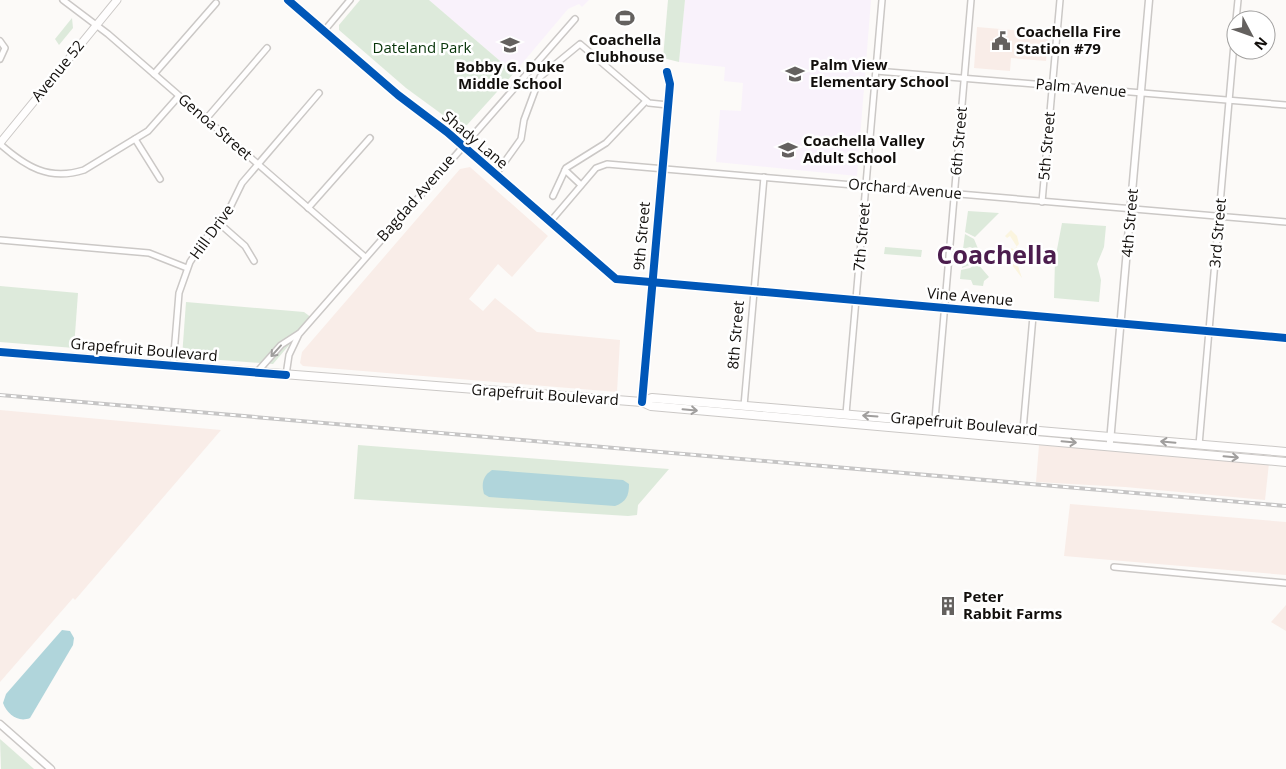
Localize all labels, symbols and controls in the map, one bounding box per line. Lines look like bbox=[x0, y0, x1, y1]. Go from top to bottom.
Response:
sports icon: Coachella Clubhouse bbox=[614, 7, 636, 29]
north arrow bbox=[1226, 10, 1276, 60]
place label: Coachella Fire Station #79 bbox=[1016, 21, 1121, 58]
place label: Coachella Clubhouse bbox=[586, 29, 665, 66]
public building icon: Coachella Fire Station #79 bbox=[990, 30, 1012, 52]
text: N bbox=[1250, 33, 1272, 54]
school or university icon: Bobby G. Duke Middle School bbox=[499, 34, 521, 56]
street label: Avenue 52 bbox=[26, 36, 88, 105]
park label: Dateland Park bbox=[373, 37, 471, 57]
place label: Palm View Elementary School bbox=[810, 54, 949, 91]
place label: Bobby G. Duke Middle School bbox=[456, 56, 565, 93]
school or university icon: Palm View Elementary School bbox=[784, 63, 806, 85]
street label: Palm Avenue bbox=[1035, 73, 1127, 101]
street label: Genoa Street bbox=[174, 89, 257, 164]
street label: Shady Lane bbox=[439, 106, 513, 173]
street label: 6th Street bbox=[945, 106, 971, 176]
street label: 5th Street bbox=[1033, 111, 1059, 181]
place label: Coachella Valley Adult School bbox=[803, 130, 925, 167]
school or university icon: Coachella Valley Adult School bbox=[777, 139, 799, 161]
street label: Bagdad Avenue bbox=[372, 150, 459, 245]
street label: Orchard Avenue bbox=[847, 173, 963, 203]
street label: 4th Street bbox=[1116, 188, 1142, 258]
street label: 3rd Street bbox=[1204, 197, 1230, 268]
street label: Hill Drive bbox=[185, 200, 238, 263]
street label: 9th Street bbox=[628, 201, 654, 271]
street label: 7th Street bbox=[848, 202, 874, 272]
district label: Coachella bbox=[937, 237, 1057, 271]
street label: Vine Avenue bbox=[926, 282, 1014, 310]
street label: 8th Street bbox=[722, 300, 748, 370]
street label: Grapefruit Boulevard bbox=[70, 333, 218, 365]
one-way arrow bbox=[270, 344, 281, 357]
street label: Grapefruit Boulevard bbox=[471, 379, 619, 409]
one-way arrow bbox=[681, 405, 697, 415]
street label: Grapefruit Boulevard bbox=[890, 407, 1038, 439]
one-way arrow bbox=[862, 411, 878, 421]
one-way arrow bbox=[1061, 437, 1077, 447]
one-way arrow bbox=[1160, 437, 1176, 447]
one-way arrow bbox=[1223, 452, 1239, 461]
place label: Peter Rabbit Farms bbox=[963, 586, 1062, 623]
building icon: Peter Rabbit Farms bbox=[937, 595, 959, 617]

